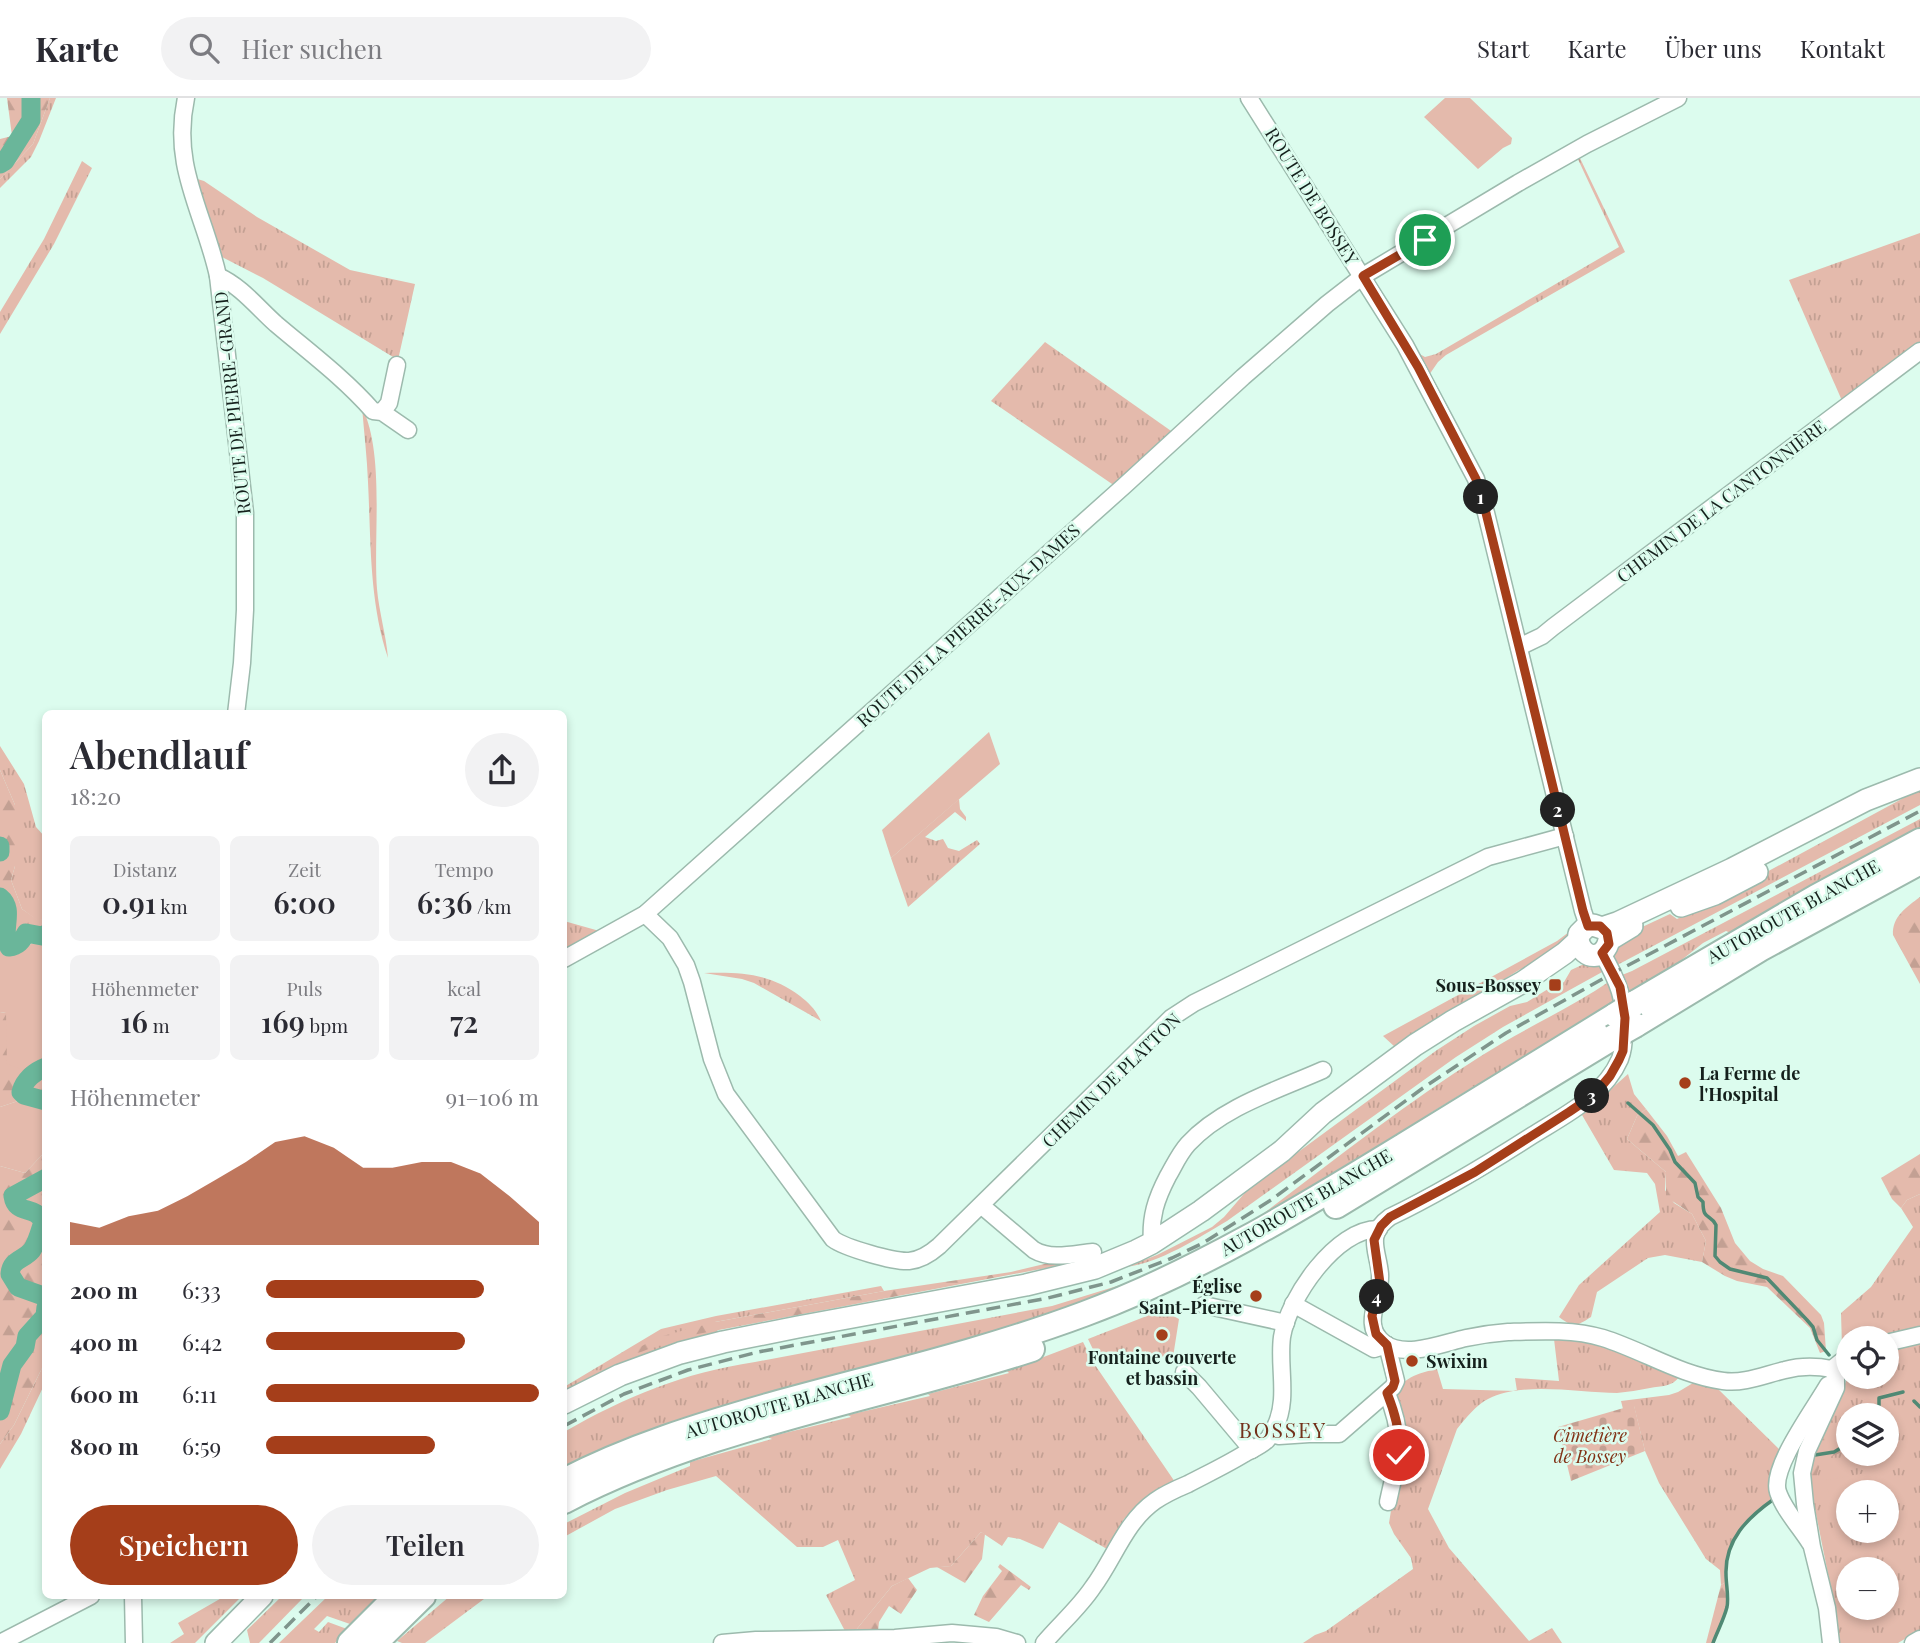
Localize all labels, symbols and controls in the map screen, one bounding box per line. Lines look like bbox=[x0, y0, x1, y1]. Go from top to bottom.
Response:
search box bbox=[161, 17, 651, 80]
text: Karte bbox=[35, 26, 119, 70]
icon: search bbox=[185, 29, 223, 67]
text: Hier suchen bbox=[241, 31, 383, 66]
text: Start bbox=[1477, 32, 1530, 64]
text: Karte bbox=[1568, 32, 1627, 64]
text: Über uns bbox=[1665, 32, 1762, 64]
text: Kontakt bbox=[1800, 32, 1885, 64]
street label: ROUTE DE BOSSEY bbox=[1260, 123, 1364, 270]
pin bbox=[1395, 210, 1455, 270]
icon: arrive bbox=[1406, 221, 1444, 259]
street label: ROUTE DE PIERRE-GRAND bbox=[208, 290, 256, 516]
street label: CHEMIN DE LA CANTONNIÈRE bbox=[1611, 414, 1831, 588]
pin: 1 bbox=[1464, 480, 1498, 514]
text: 1 bbox=[1477, 483, 1484, 509]
street label: ROUTE DE LA PIERRE-AUX-DAMES bbox=[851, 518, 1085, 732]
text: Abendlauf bbox=[70, 728, 248, 779]
button: share bbox=[465, 733, 539, 807]
text: 18:20 bbox=[70, 780, 121, 811]
pin: 2 bbox=[1540, 792, 1576, 828]
text: 2 bbox=[1553, 796, 1562, 822]
street label: AUTOROUTE BLANCHE bbox=[1701, 853, 1884, 969]
text: Distanz bbox=[113, 856, 177, 882]
text: Zeit bbox=[288, 856, 321, 882]
text: Tempo bbox=[435, 856, 494, 882]
text: 0.91 bbox=[102, 882, 156, 922]
text: 6:00 bbox=[273, 882, 336, 922]
text: 6:36 bbox=[417, 882, 472, 922]
text: km bbox=[156, 893, 188, 919]
text: /km bbox=[472, 893, 511, 919]
place label: Sous-Bossey bbox=[1435, 973, 1542, 997]
text: Höhenmeter bbox=[91, 975, 199, 1001]
text: Puls bbox=[286, 975, 323, 1001]
text: kcal bbox=[447, 975, 481, 1001]
marker: Sous-Bossey bbox=[1547, 977, 1563, 993]
text: 16 bbox=[120, 1001, 148, 1041]
text: 169 bbox=[261, 1001, 305, 1041]
text: 72 bbox=[450, 1001, 478, 1041]
street label: CHEMIN DE PLATTON bbox=[1036, 1007, 1186, 1153]
text: m bbox=[148, 1012, 170, 1038]
text: bpm bbox=[305, 1012, 348, 1038]
place label: La Ferme de l'Hospital bbox=[1699, 1061, 1800, 1106]
marker: La Ferme de l'Hospital bbox=[1677, 1075, 1693, 1091]
pin: 3 bbox=[1574, 1079, 1610, 1114]
text: Höhenmeter bbox=[70, 1081, 200, 1112]
text: 91–106 m bbox=[446, 1081, 539, 1112]
text: 3 bbox=[1587, 1082, 1596, 1108]
street label: AUTOROUTE BLANCHE bbox=[1215, 1143, 1396, 1261]
text: 200 m bbox=[70, 1274, 138, 1305]
text: 6:33 bbox=[182, 1274, 221, 1305]
place label: Église Saint-Pierre bbox=[1139, 1274, 1242, 1319]
pin: 4 bbox=[1360, 1280, 1394, 1314]
text: 4 bbox=[1371, 1283, 1382, 1309]
marker: Église Saint-Pierre bbox=[1248, 1288, 1264, 1304]
text: 400 m bbox=[70, 1326, 138, 1357]
text: 6:42 bbox=[182, 1326, 222, 1357]
map controls bbox=[1836, 1326, 1899, 1620]
button: locate bbox=[1836, 1326, 1899, 1389]
marker: Fontaine couverte et bassin bbox=[1154, 1327, 1170, 1343]
place label: Fontaine couverte et bassin bbox=[1088, 1345, 1236, 1390]
place label: Swixim bbox=[1426, 1349, 1489, 1373]
marker: Swixim bbox=[1404, 1353, 1420, 1369]
street label: AUTOROUTE BLANCHE bbox=[681, 1367, 876, 1444]
text: 600 m bbox=[70, 1378, 139, 1409]
text: 6:11 bbox=[182, 1378, 217, 1409]
button: layers bbox=[1836, 1403, 1899, 1466]
district label: BOSSEY bbox=[1239, 1415, 1327, 1443]
park label: Cimetière de Bossey bbox=[1553, 1423, 1627, 1468]
pin bbox=[1369, 1425, 1429, 1485]
text: 800 m bbox=[70, 1430, 139, 1461]
text: 6:59 bbox=[182, 1430, 221, 1461]
icon: check bbox=[1380, 1436, 1418, 1474]
button: + bbox=[1836, 1480, 1899, 1543]
button: Speichern bbox=[70, 1505, 298, 1585]
button: Teilen bbox=[312, 1505, 539, 1585]
button: − bbox=[1836, 1557, 1899, 1620]

